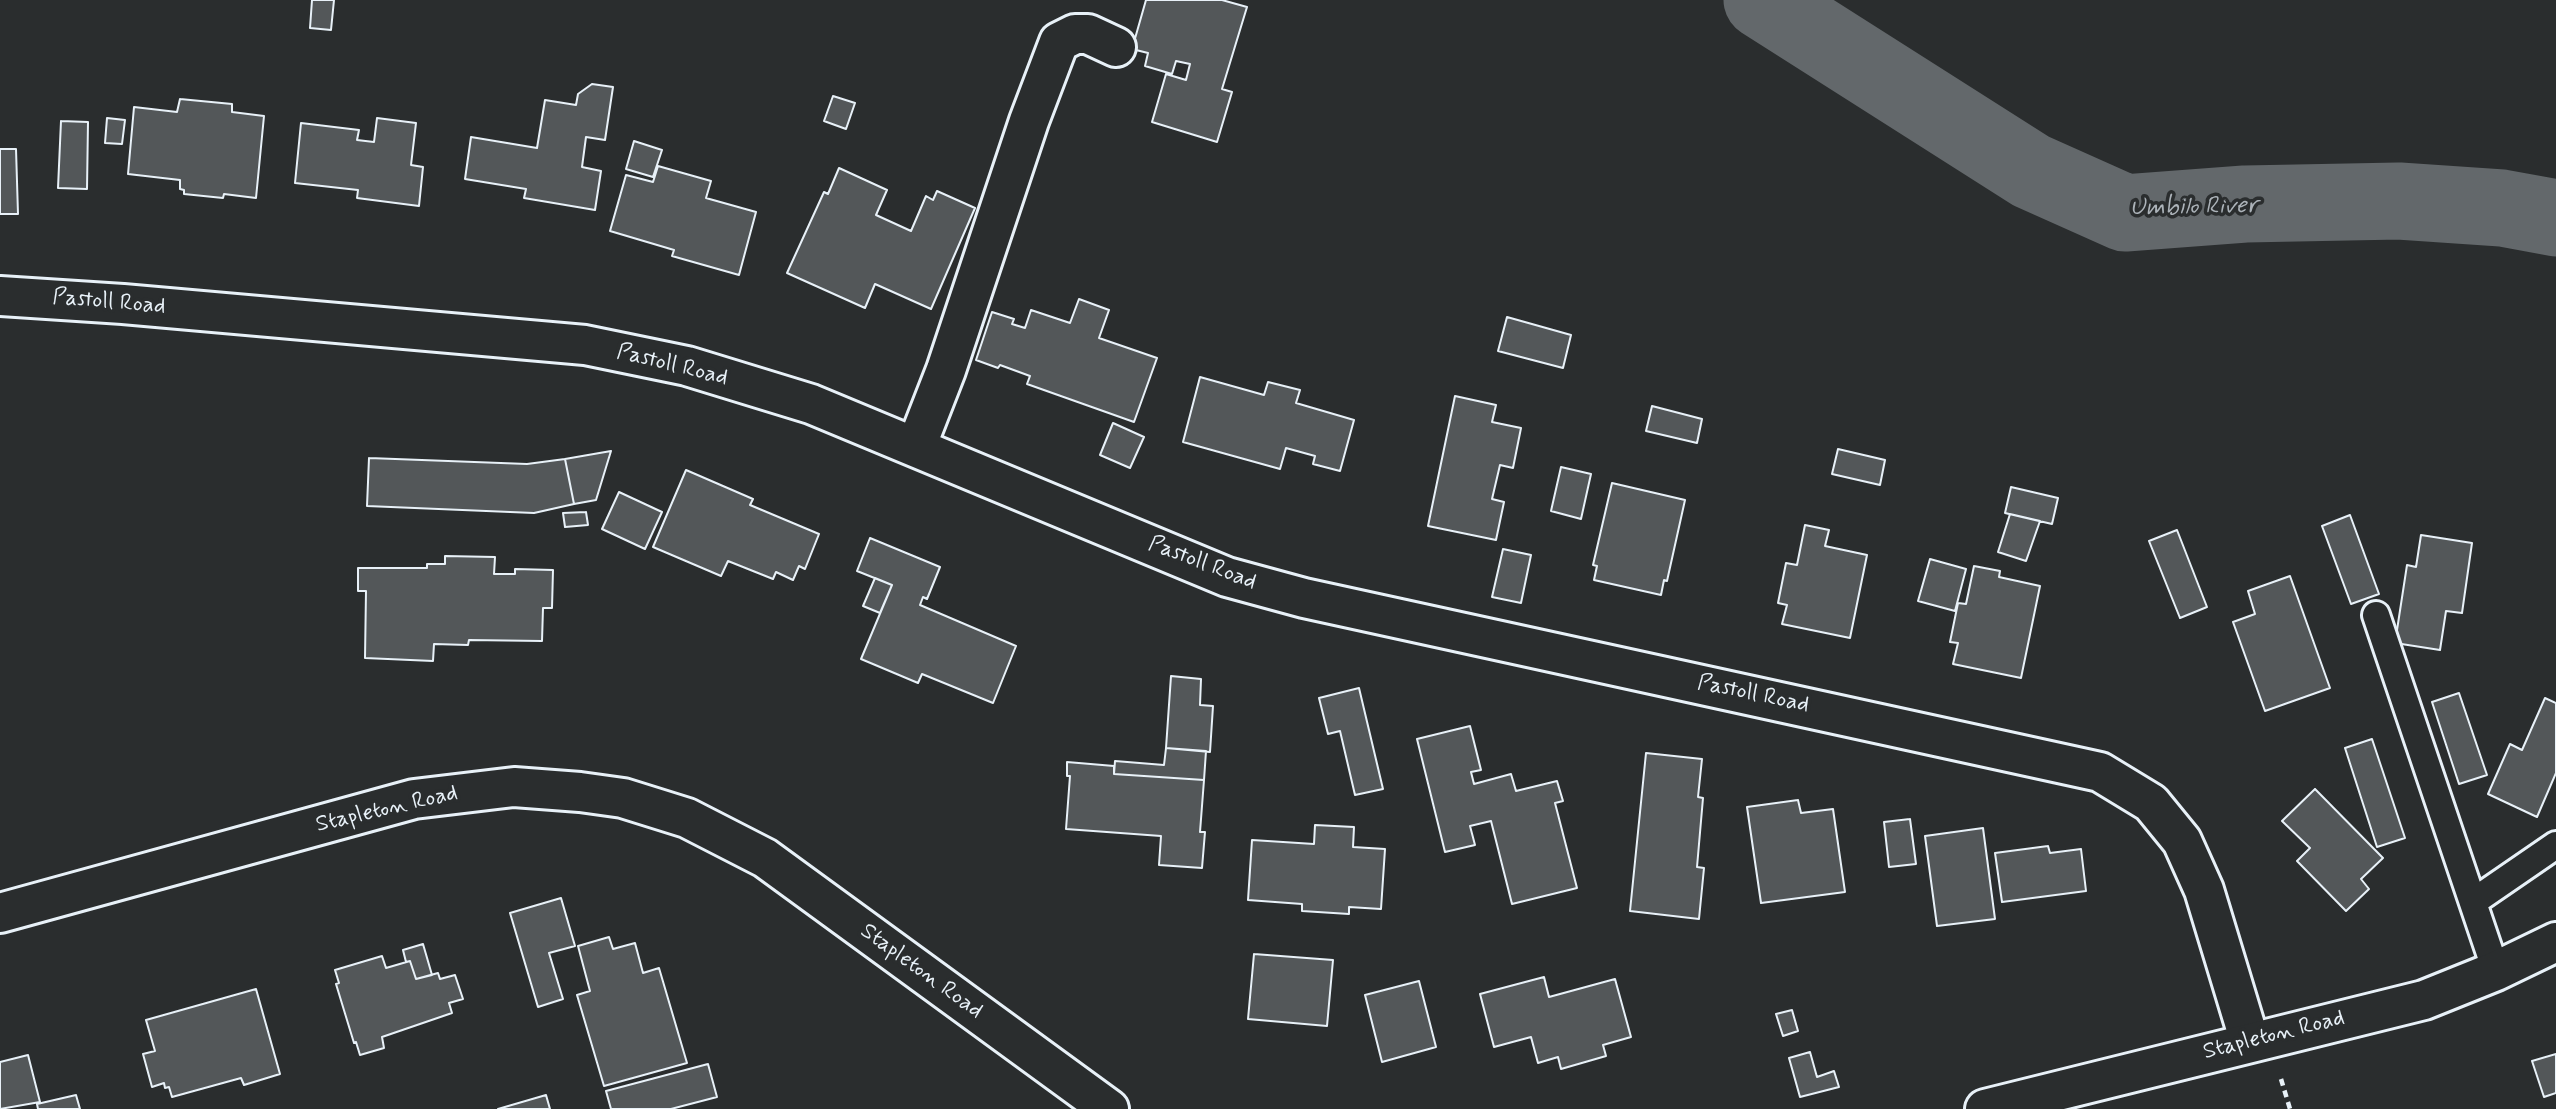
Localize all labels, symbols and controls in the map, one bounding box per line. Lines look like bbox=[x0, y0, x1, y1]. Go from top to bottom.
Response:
water label: Umbilo River bbox=[2130, 192, 2258, 224]
street label: Pastoll Road bbox=[51, 284, 167, 322]
street label: Pastoll Road bbox=[614, 339, 730, 393]
street label: Pastoll Road bbox=[1144, 531, 1260, 597]
street label: Pastoll Road bbox=[1695, 670, 1811, 720]
street label: Stapleton Road bbox=[313, 780, 461, 840]
street label: Stapleton Road bbox=[854, 918, 988, 1026]
street label: Stapleton Road bbox=[2200, 1005, 2348, 1067]

